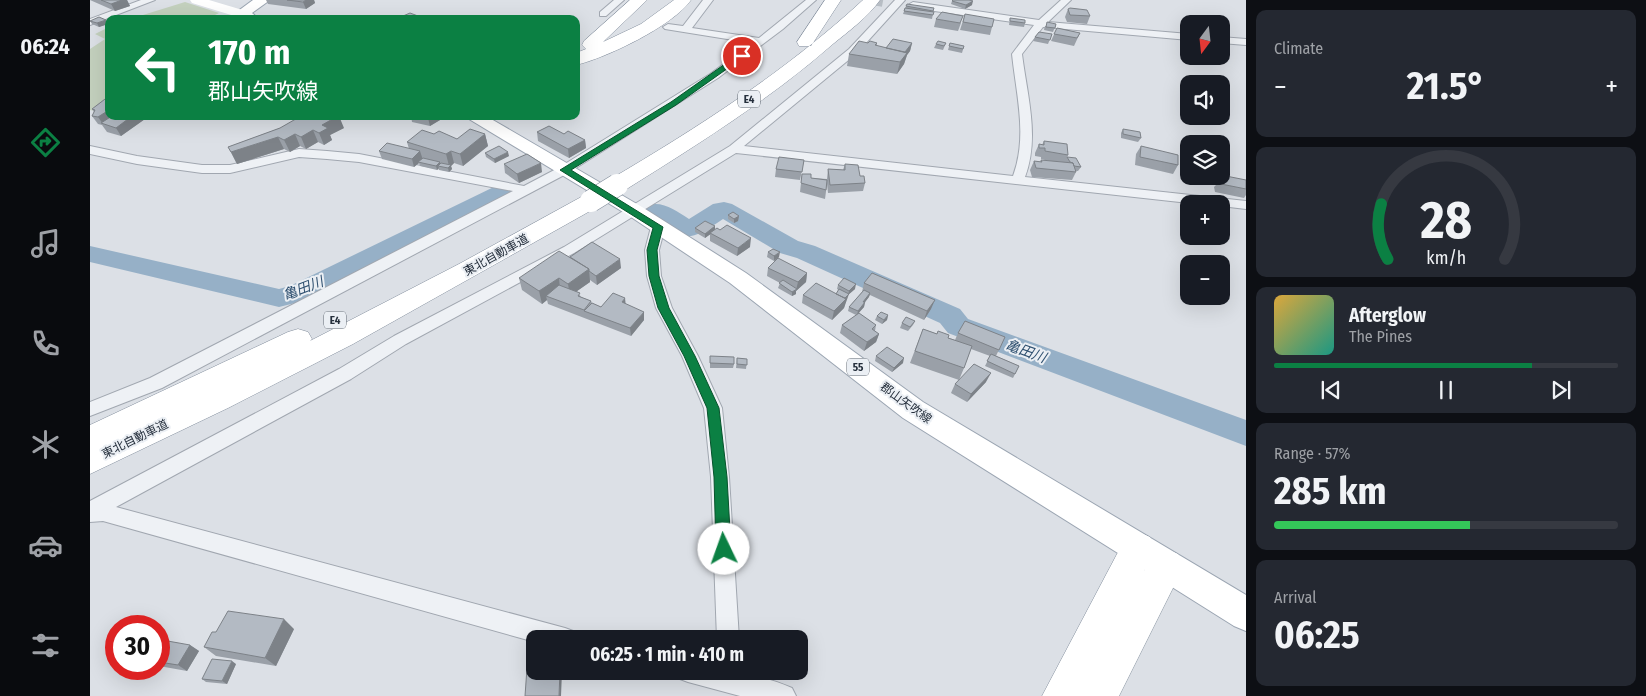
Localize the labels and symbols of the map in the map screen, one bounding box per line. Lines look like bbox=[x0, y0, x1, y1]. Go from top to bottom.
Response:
north arrow bbox=[1180, 15, 1230, 65]
pin bbox=[721, 35, 763, 77]
road number: E4 bbox=[738, 90, 760, 108]
street label: 東北自動車道 bbox=[461, 231, 531, 279]
water label: 亀田川 bbox=[281, 272, 328, 304]
road number: E4 bbox=[324, 312, 346, 328]
water label: 亀田川 bbox=[1003, 336, 1050, 367]
road number: 55 bbox=[847, 358, 869, 376]
street label: 郡山矢吹線 bbox=[878, 380, 934, 426]
street label: 東北自動車道 bbox=[100, 417, 170, 461]
position arrow bbox=[697, 522, 749, 574]
speed limit sign: 30 bbox=[105, 615, 170, 680]

